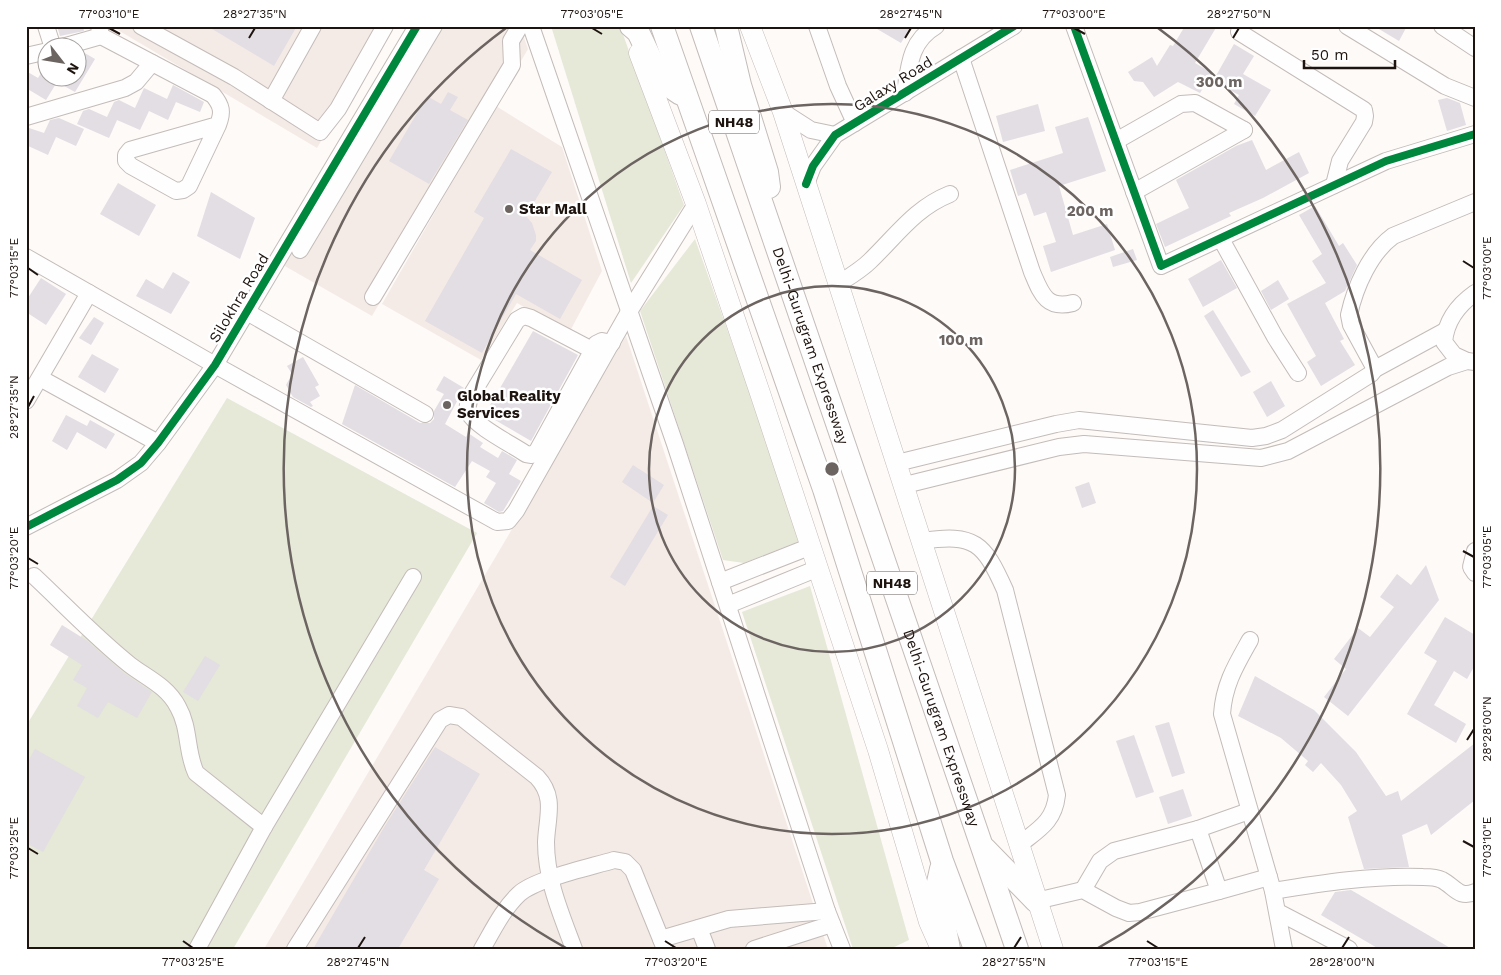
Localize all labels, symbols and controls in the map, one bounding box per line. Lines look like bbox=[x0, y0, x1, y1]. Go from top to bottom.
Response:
text: 77°03'10"E bbox=[79, 7, 140, 21]
text: 28°27'35"N bbox=[223, 7, 287, 21]
text: 77°03'05"E bbox=[561, 7, 624, 21]
text: 28°27'45"N bbox=[879, 7, 943, 21]
text: 77°03'00"E bbox=[1042, 7, 1106, 21]
text: 28°27'50"N bbox=[1207, 7, 1271, 21]
north arrow bbox=[38, 38, 88, 88]
scale bar bbox=[1304, 38, 1395, 70]
text: 50 m bbox=[1311, 46, 1348, 64]
street label: Galaxy Road bbox=[850, 53, 936, 115]
text: N bbox=[64, 60, 83, 77]
text: 300 m bbox=[1196, 73, 1242, 91]
road number: NH48 bbox=[709, 110, 759, 134]
place label: Star Mall bbox=[519, 200, 587, 218]
text: 200 m bbox=[1067, 202, 1113, 220]
marker: Star Mall bbox=[503, 203, 515, 215]
text: 77°03'00"E bbox=[1480, 236, 1494, 300]
text: 77°03'15"E bbox=[7, 238, 21, 298]
street label: Delhi-Gurugram Expressway bbox=[768, 245, 853, 447]
street label: Silokhra Road bbox=[205, 250, 273, 346]
text: 100 m bbox=[939, 331, 983, 349]
text: 28°27'35"N bbox=[7, 375, 21, 439]
place label: Global Reality Services bbox=[457, 387, 561, 422]
marker: Global Reality Services bbox=[441, 399, 453, 411]
centre of rings bbox=[823, 460, 841, 478]
text: 77°03'05"E bbox=[1480, 525, 1494, 588]
text: 77°03'20"E bbox=[7, 526, 21, 589]
road number: NH48 bbox=[867, 572, 917, 594]
street label: Delhi-Gurugram Expressway bbox=[899, 627, 984, 829]
text: 28°28'00"N bbox=[1480, 696, 1494, 762]
text: 77°03'25"E bbox=[7, 816, 21, 879]
text: 77°03'10"E bbox=[1480, 816, 1494, 877]
text: 77°03'25"E bbox=[162, 955, 225, 969]
text: 28°27'45"N bbox=[326, 955, 390, 969]
text: 77°03'20"E bbox=[645, 955, 708, 969]
text: 28°27'55"N bbox=[982, 955, 1046, 969]
text: 77°03'15"E bbox=[1128, 955, 1188, 969]
text: 28°28'00"N bbox=[1309, 955, 1375, 969]

